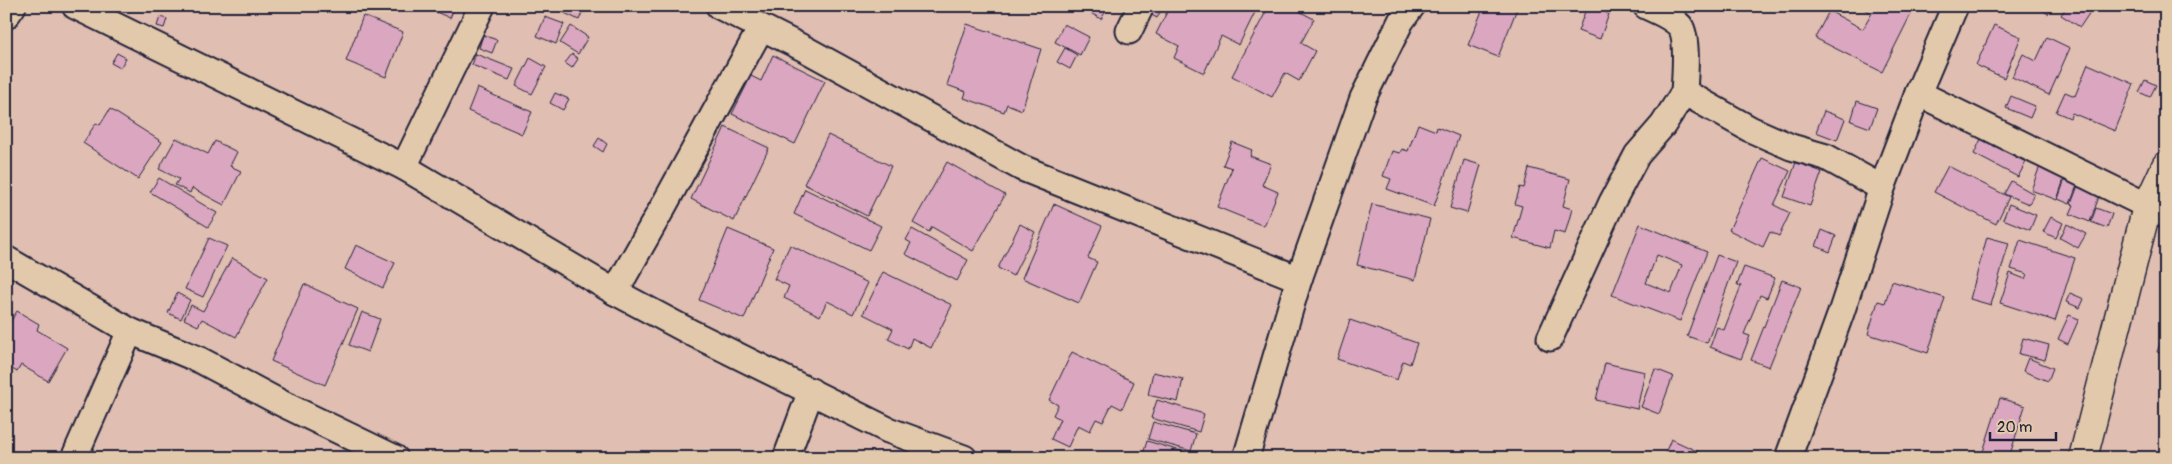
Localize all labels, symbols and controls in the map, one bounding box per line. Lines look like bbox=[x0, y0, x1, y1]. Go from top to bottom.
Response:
scale bar bbox=[1990, 409, 2056, 441]
text: 20 m bbox=[1997, 418, 2032, 437]

